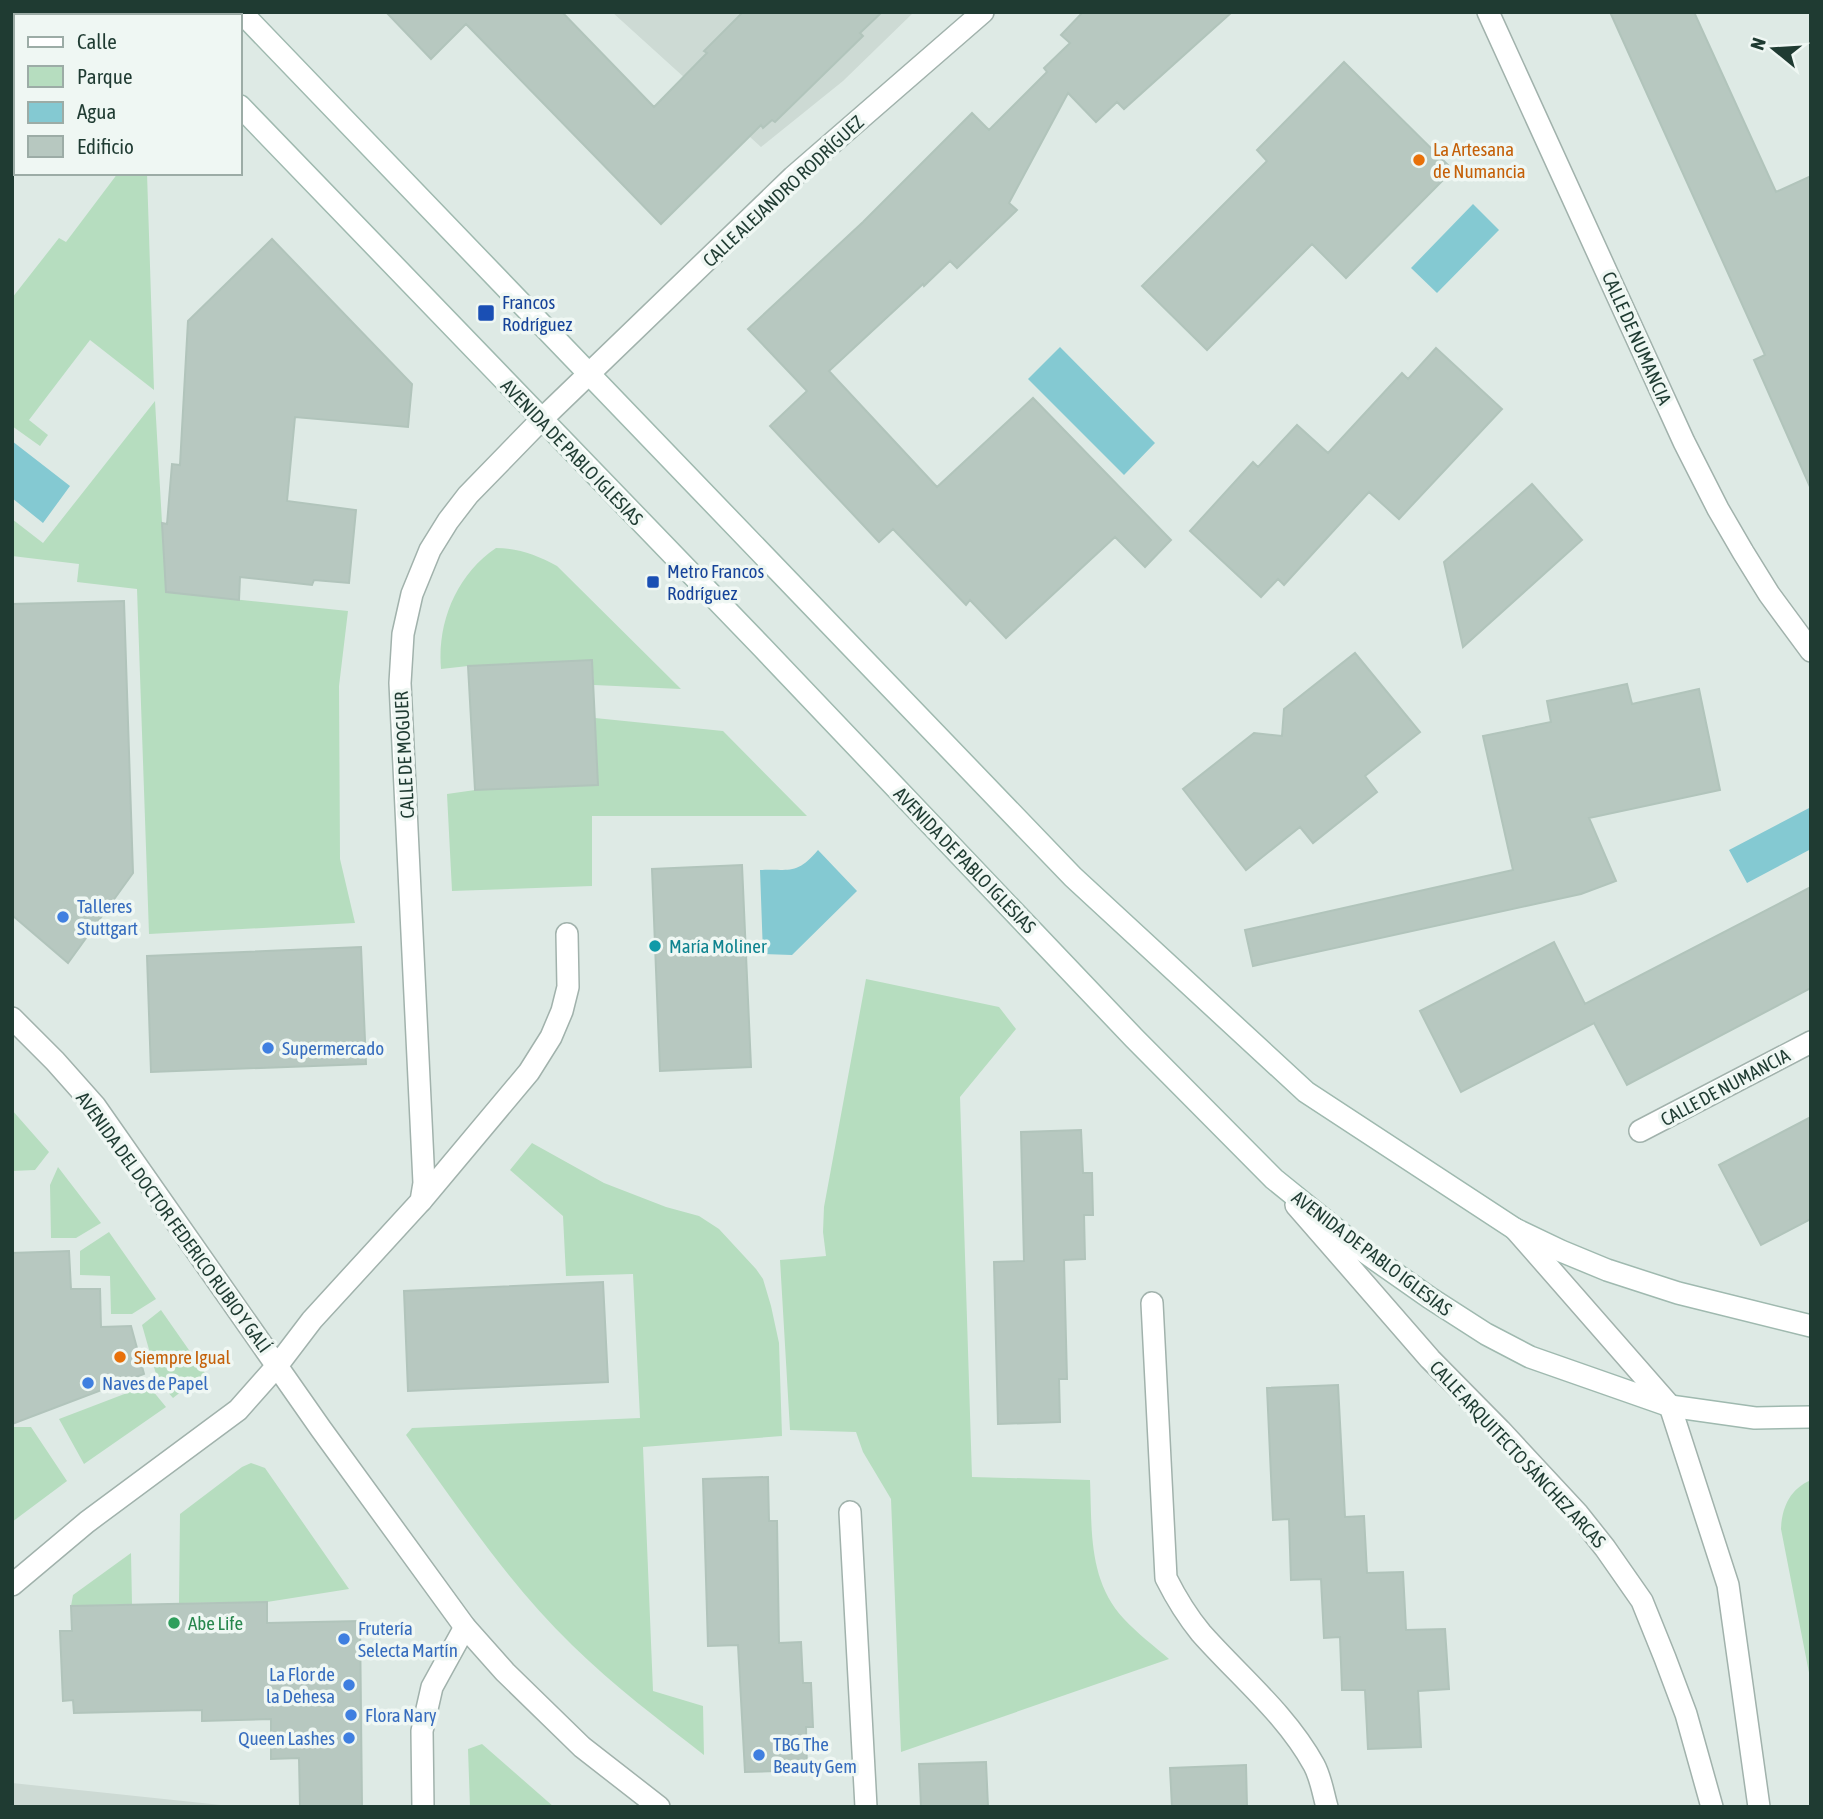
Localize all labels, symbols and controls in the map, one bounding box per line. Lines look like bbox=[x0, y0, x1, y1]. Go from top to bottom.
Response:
legend bbox=[14, 14, 242, 175]
north arrow bbox=[1739, 14, 1809, 84]
text: Calle bbox=[77, 29, 117, 53]
text: N bbox=[1746, 35, 1770, 52]
text: Parque bbox=[77, 64, 132, 88]
text: Agua bbox=[77, 99, 116, 123]
street label: CALLE ALEJANDRO RODRÍGUEZ bbox=[698, 111, 868, 271]
text: Edificio bbox=[77, 134, 134, 158]
place label: La Artesana de Numancia bbox=[1433, 138, 1526, 182]
marker: La Artesana de Numancia bbox=[1411, 152, 1427, 168]
street label: CALLE DE NUMANCIA bbox=[1598, 268, 1676, 408]
place label: Francos Rodríguez bbox=[502, 291, 572, 335]
marker: Francos Rodríguez bbox=[476, 303, 496, 323]
street label: AVENIDA DE PABLO IGLESIAS bbox=[497, 374, 647, 530]
place label: Metro Francos Rodríguez bbox=[667, 560, 764, 604]
marker: Metro Francos Rodríguez bbox=[645, 574, 661, 590]
street label: CALLE DE MOGUER bbox=[390, 690, 418, 819]
street label: AVENIDA DE PABLO IGLESIAS bbox=[890, 782, 1040, 938]
place label: Talleres Stuttgart bbox=[77, 895, 138, 939]
marker: Talleres Stuttgart bbox=[55, 909, 71, 925]
place label: María Moliner bbox=[669, 935, 767, 957]
marker: María Moliner bbox=[647, 938, 663, 954]
place label: Supermercado bbox=[282, 1037, 384, 1059]
marker: Supermercado bbox=[260, 1040, 276, 1056]
street label: CALLE DE NUMANCIA bbox=[1657, 1043, 1794, 1130]
street label: AVENIDA DEL DOCTOR FEDERICO RUBIO Y GALÍ bbox=[72, 1087, 276, 1357]
street label: AVENIDA DE PABLO IGLESIAS bbox=[1288, 1186, 1456, 1320]
place label: Siempre Igual bbox=[134, 1346, 231, 1368]
marker: Siempre Igual bbox=[112, 1349, 128, 1365]
street label: CALLE ARQUITECTO SÁNCHEZ ARCAS bbox=[1426, 1356, 1610, 1552]
place label: Naves de Papel bbox=[102, 1372, 208, 1394]
marker: Naves de Papel bbox=[80, 1375, 96, 1391]
place label: Abe Life bbox=[188, 1612, 243, 1634]
marker: Abe Life bbox=[166, 1615, 182, 1631]
place label: Frutería Selecta Martín bbox=[358, 1617, 458, 1661]
marker: Frutería Selecta Martín bbox=[336, 1631, 352, 1647]
place label: La Flor de la Dehesa bbox=[266, 1663, 335, 1707]
marker: La Flor de la Dehesa bbox=[341, 1677, 357, 1693]
place label: Flora Nary bbox=[365, 1704, 437, 1726]
marker: Flora Nary bbox=[343, 1707, 359, 1723]
place label: Queen Lashes bbox=[238, 1727, 335, 1749]
marker: Queen Lashes bbox=[341, 1730, 357, 1746]
place label: TBG The Beauty Gem bbox=[773, 1733, 857, 1777]
marker: TBG The Beauty Gem bbox=[751, 1747, 767, 1763]

